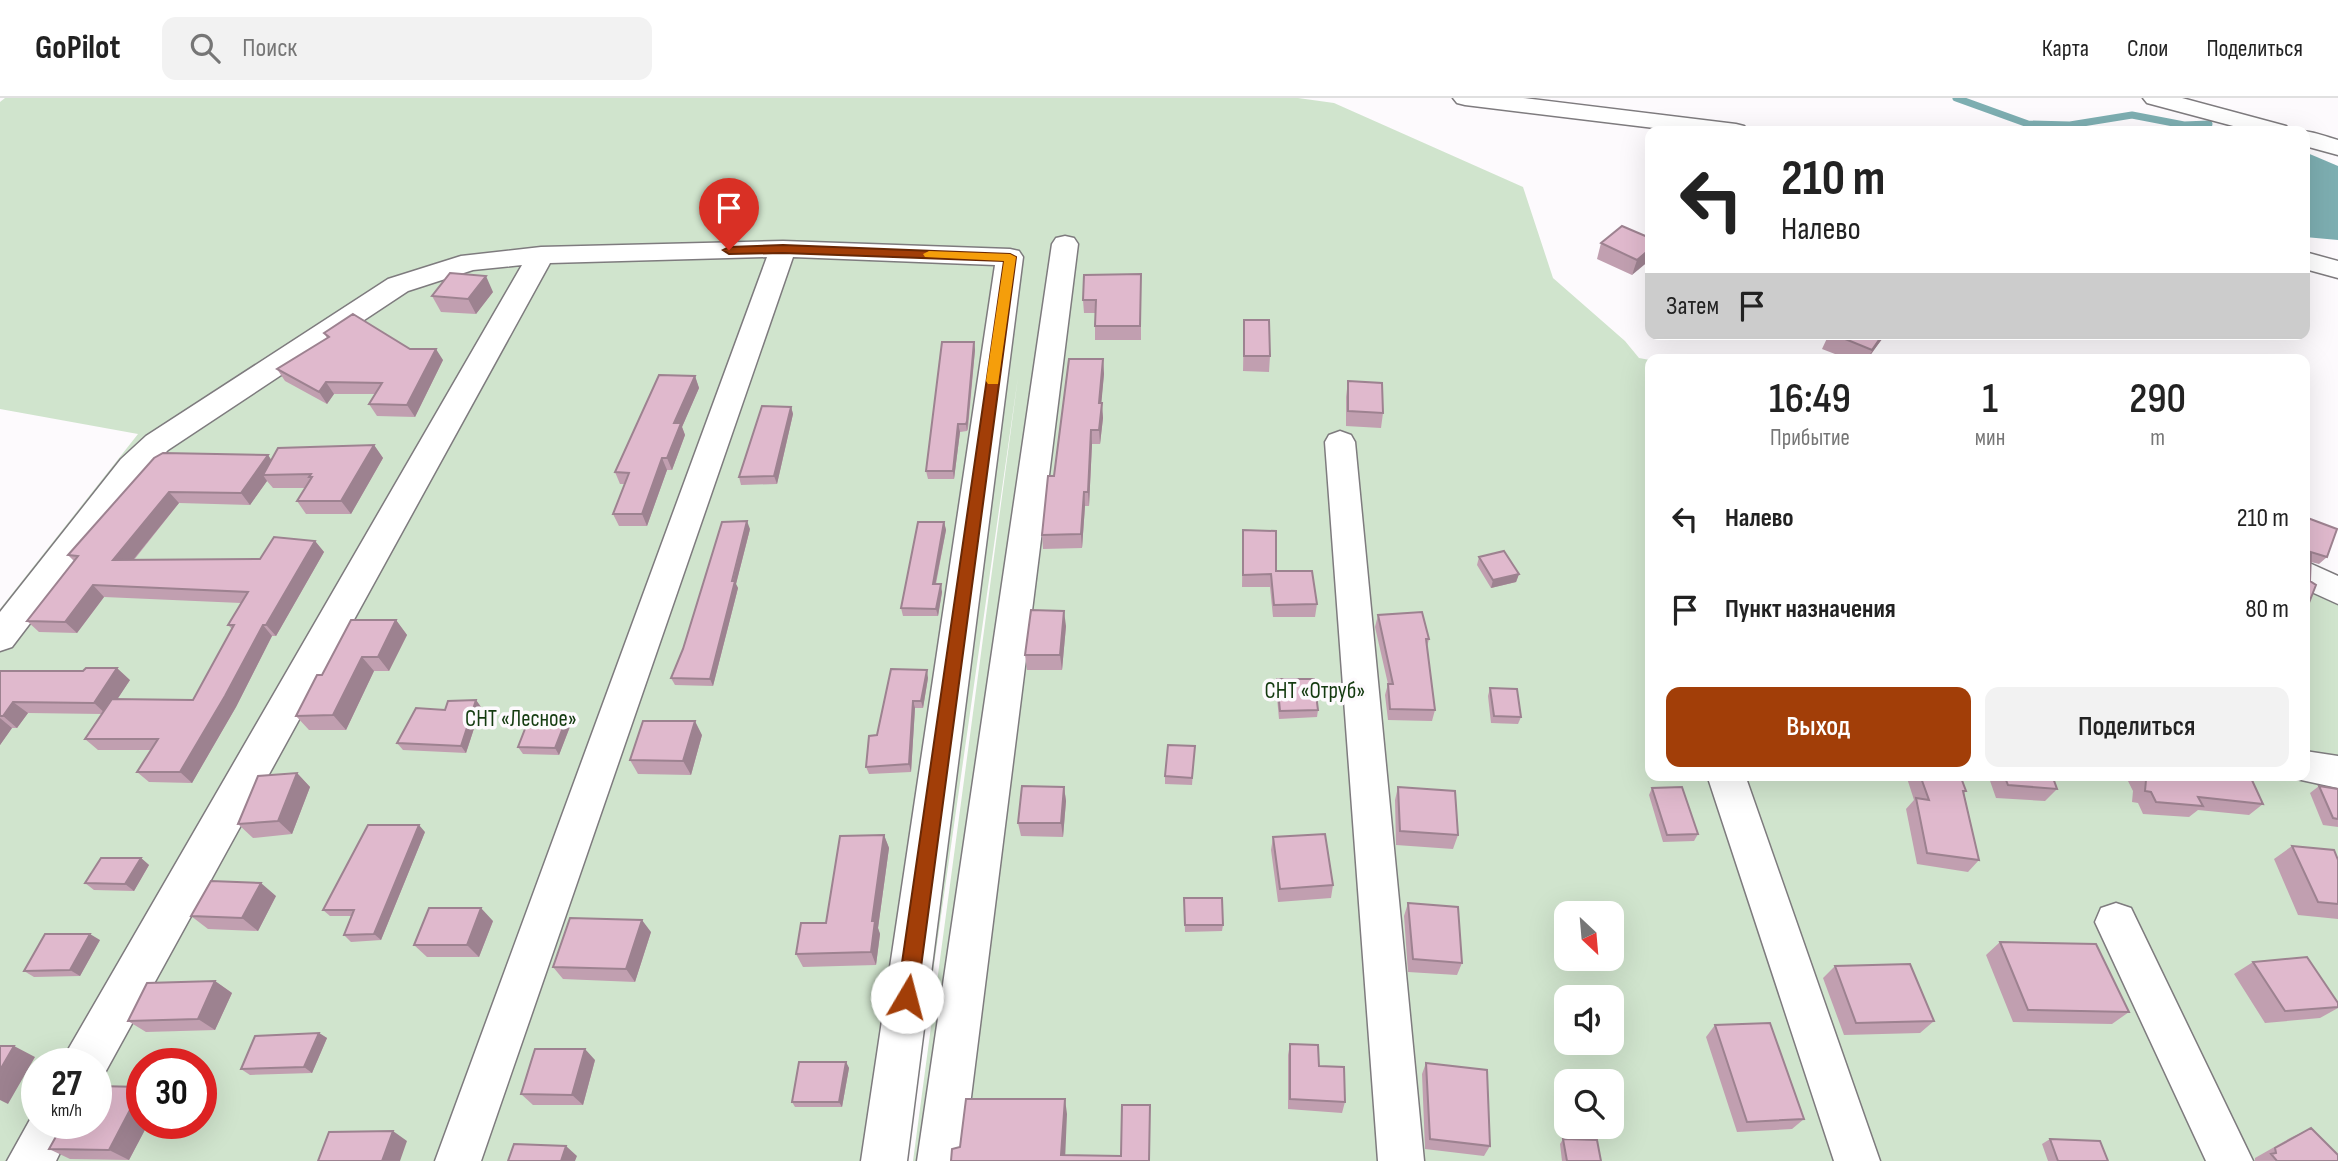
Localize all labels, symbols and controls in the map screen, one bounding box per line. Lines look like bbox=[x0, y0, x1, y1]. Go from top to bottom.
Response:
search box bbox=[162, 17, 652, 80]
text: GoPilot bbox=[35, 28, 120, 68]
icon: search bbox=[186, 29, 224, 67]
text: Поиск bbox=[242, 33, 297, 64]
text: Карта bbox=[2042, 34, 2089, 63]
text: Слои bbox=[2127, 34, 2168, 63]
text: Поделиться bbox=[2206, 34, 2303, 63]
text: 210 m bbox=[1781, 150, 1885, 209]
icon: left bbox=[1666, 154, 1757, 245]
pin bbox=[699, 178, 759, 250]
icon: arrive bbox=[710, 189, 748, 227]
text: Налево bbox=[1781, 210, 1861, 249]
icon: arrive bbox=[1733, 287, 1771, 325]
text: Затем bbox=[1666, 291, 1719, 322]
text: 16:49 bbox=[1769, 374, 1851, 425]
text: 1 bbox=[1982, 374, 1998, 425]
text: 290 bbox=[2129, 374, 2186, 425]
text: Прибытие bbox=[1770, 424, 1850, 452]
text: мин bbox=[1975, 424, 2005, 452]
text: m bbox=[2150, 424, 2165, 452]
icon: left bbox=[1666, 500, 1704, 538]
text: Налево bbox=[1725, 503, 1794, 534]
text: 210 m bbox=[2237, 503, 2289, 534]
icon: arrive bbox=[1666, 591, 1704, 629]
text: Пункт назначения bbox=[1725, 594, 1896, 625]
text: 80 m bbox=[2245, 594, 2289, 625]
park label: СНТ «Отруб» bbox=[1265, 677, 1365, 705]
button: Выход bbox=[1666, 687, 1971, 767]
button: Поделиться bbox=[1985, 687, 2289, 767]
park label: СНТ «Лесное» bbox=[465, 705, 577, 733]
north arrow bbox=[1554, 901, 1624, 971]
map controls bbox=[1554, 901, 1624, 1139]
position arrow bbox=[870, 960, 944, 1034]
button: sound bbox=[1554, 985, 1624, 1055]
speed limit sign: 30 bbox=[126, 1048, 217, 1139]
text: 27 bbox=[51, 1063, 82, 1106]
button: search bbox=[1554, 1069, 1624, 1139]
text: km/h bbox=[51, 1100, 82, 1121]

